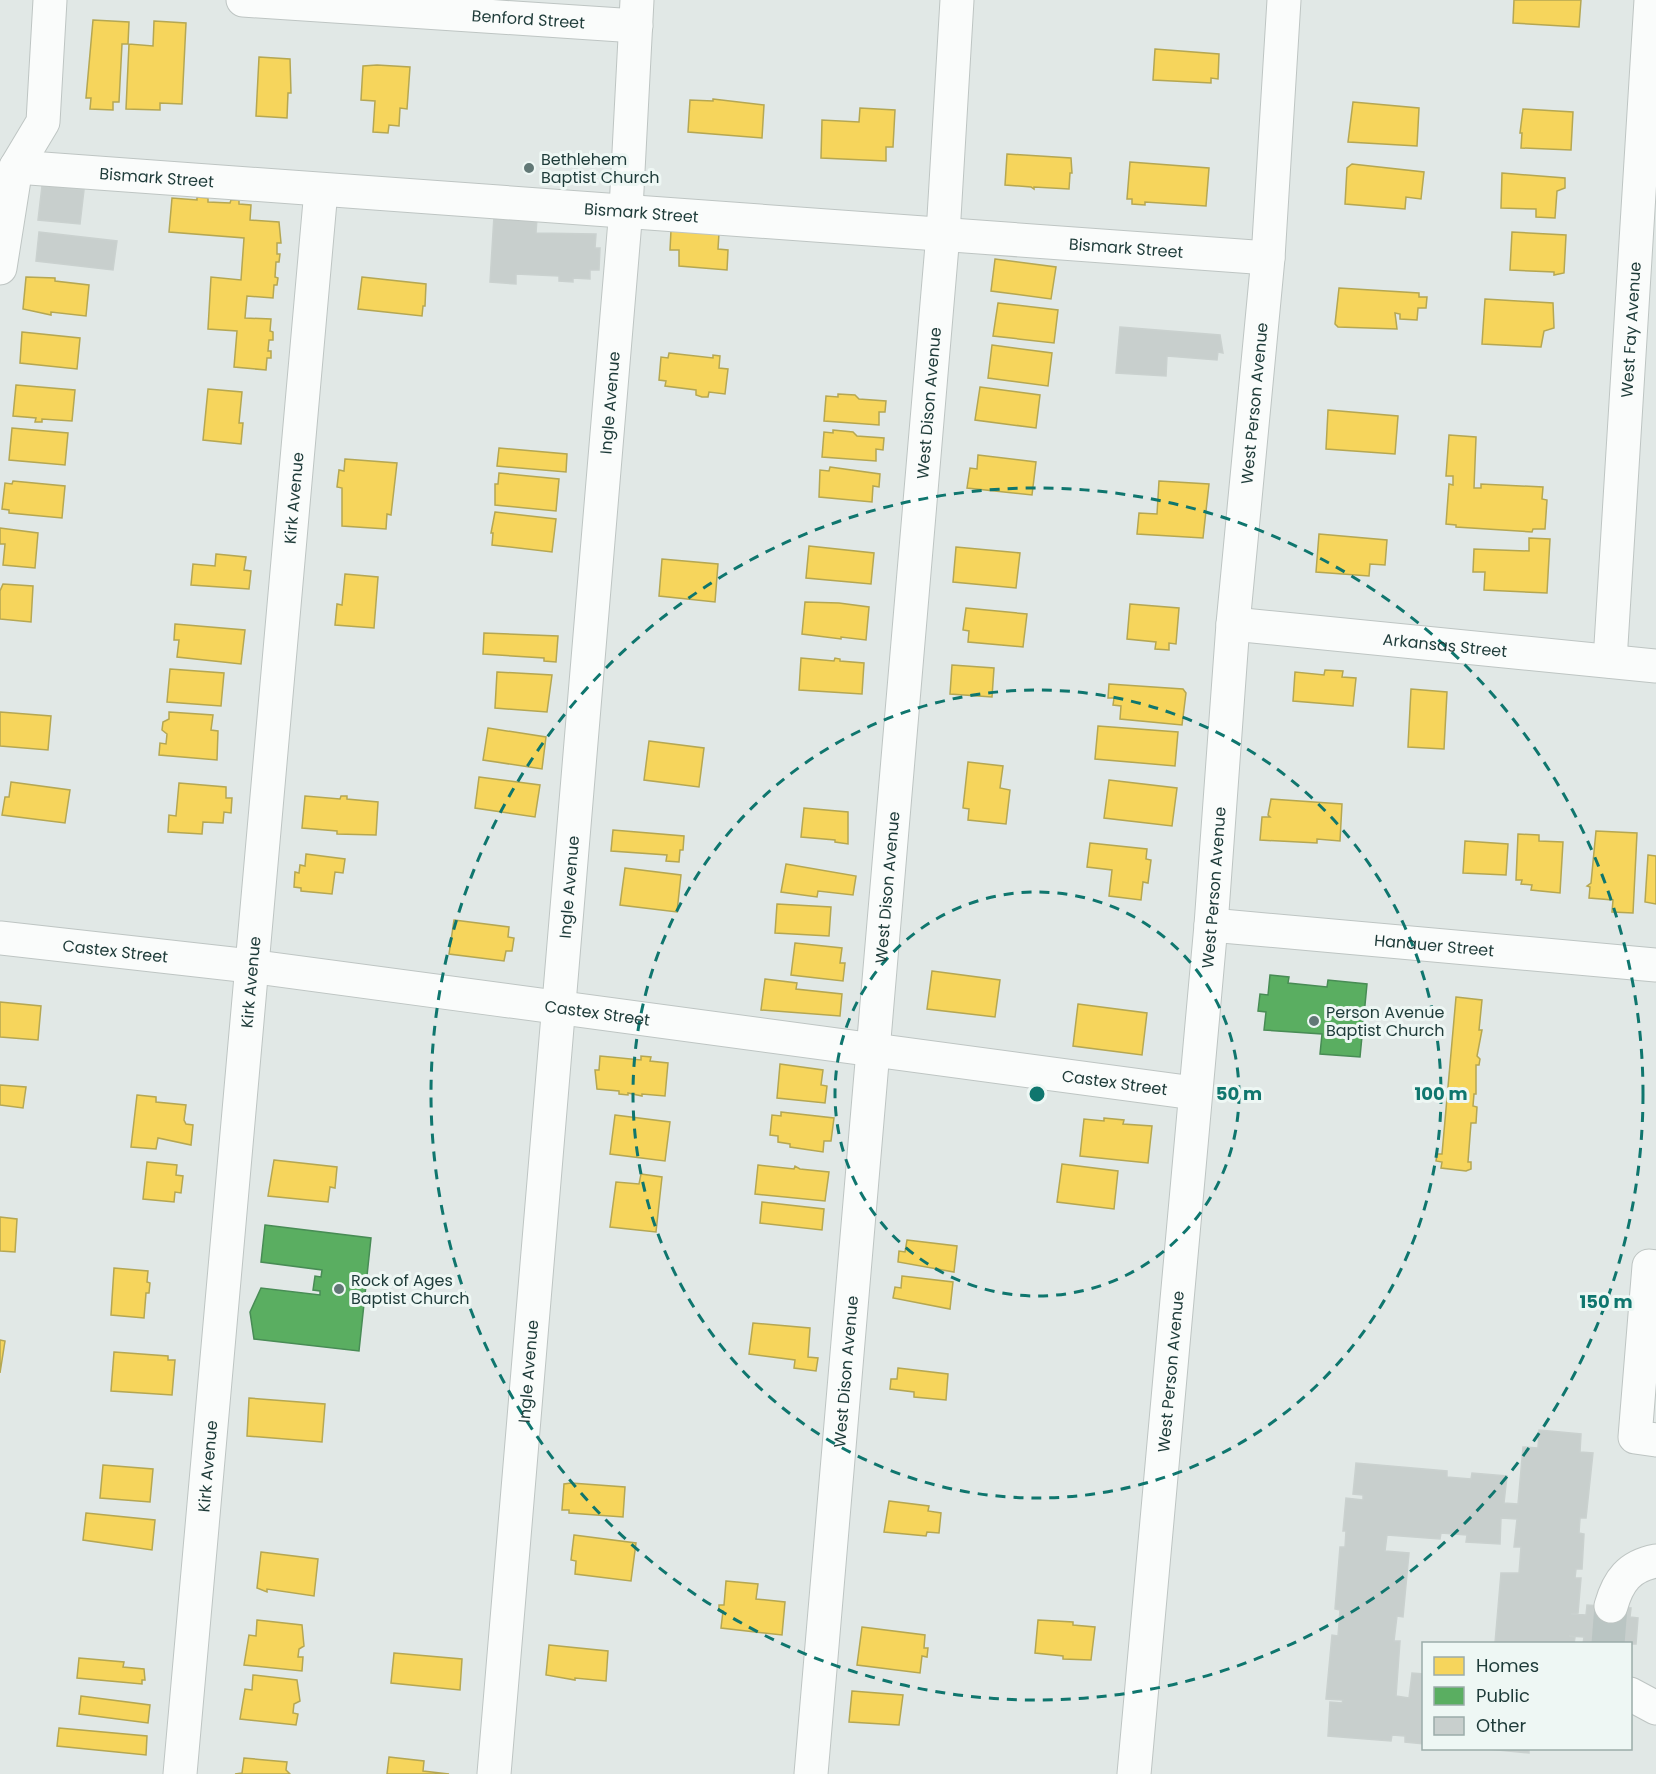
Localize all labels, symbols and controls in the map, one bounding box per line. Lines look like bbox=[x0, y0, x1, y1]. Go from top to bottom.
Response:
street label: Benford Street bbox=[471, 4, 586, 35]
place label: Bethlehem Baptist Church bbox=[541, 148, 659, 189]
marker: Bethlehem Baptist Church bbox=[522, 161, 536, 175]
street label: Bismark Street bbox=[99, 162, 215, 193]
street label: Bismark Street bbox=[583, 197, 700, 229]
street label: Bismark Street bbox=[1068, 233, 1184, 264]
street label: West Fay Avenue bbox=[1615, 261, 1647, 398]
street label: West Person Avenue bbox=[1235, 321, 1274, 485]
street label: West Dison Avenue bbox=[911, 326, 947, 480]
street label: Ingle Avenue bbox=[594, 350, 626, 455]
street label: Kirk Avenue bbox=[279, 451, 310, 545]
street label: Arkansas Street bbox=[1382, 628, 1508, 663]
street label: West Person Avenue bbox=[1196, 806, 1232, 970]
street label: West Dison Avenue bbox=[870, 810, 905, 964]
street label: Ingle Avenue bbox=[554, 835, 585, 940]
street label: Hanauer Street bbox=[1373, 929, 1495, 962]
street label: Castex Street bbox=[61, 934, 169, 969]
street label: Kirk Avenue bbox=[235, 935, 267, 1029]
street label: Castex Street bbox=[543, 995, 652, 1032]
place label: Person Avenue Baptist Church bbox=[1326, 1001, 1444, 1042]
marker: Person Avenue Baptist Church bbox=[1307, 1014, 1321, 1028]
street label: Castex Street bbox=[1060, 1064, 1169, 1101]
text: 50 m bbox=[1216, 1081, 1262, 1106]
text: 100 m bbox=[1414, 1081, 1468, 1106]
centre of rings bbox=[1027, 1084, 1047, 1104]
place label: Rock of Ages Baptist Church bbox=[351, 1269, 469, 1310]
marker: Rock of Ages Baptist Church bbox=[332, 1282, 346, 1296]
text: 150 m bbox=[1579, 1289, 1633, 1314]
street label: West Person Avenue bbox=[1152, 1290, 1190, 1454]
street label: West Dison Avenue bbox=[828, 1294, 864, 1448]
street label: Ingle Avenue bbox=[513, 1319, 544, 1424]
street label: Kirk Avenue bbox=[192, 1419, 223, 1513]
legend bbox=[1422, 1642, 1632, 1750]
text: Homes bbox=[1476, 1653, 1539, 1678]
text: Public bbox=[1476, 1683, 1530, 1708]
text: Other bbox=[1476, 1713, 1526, 1738]

